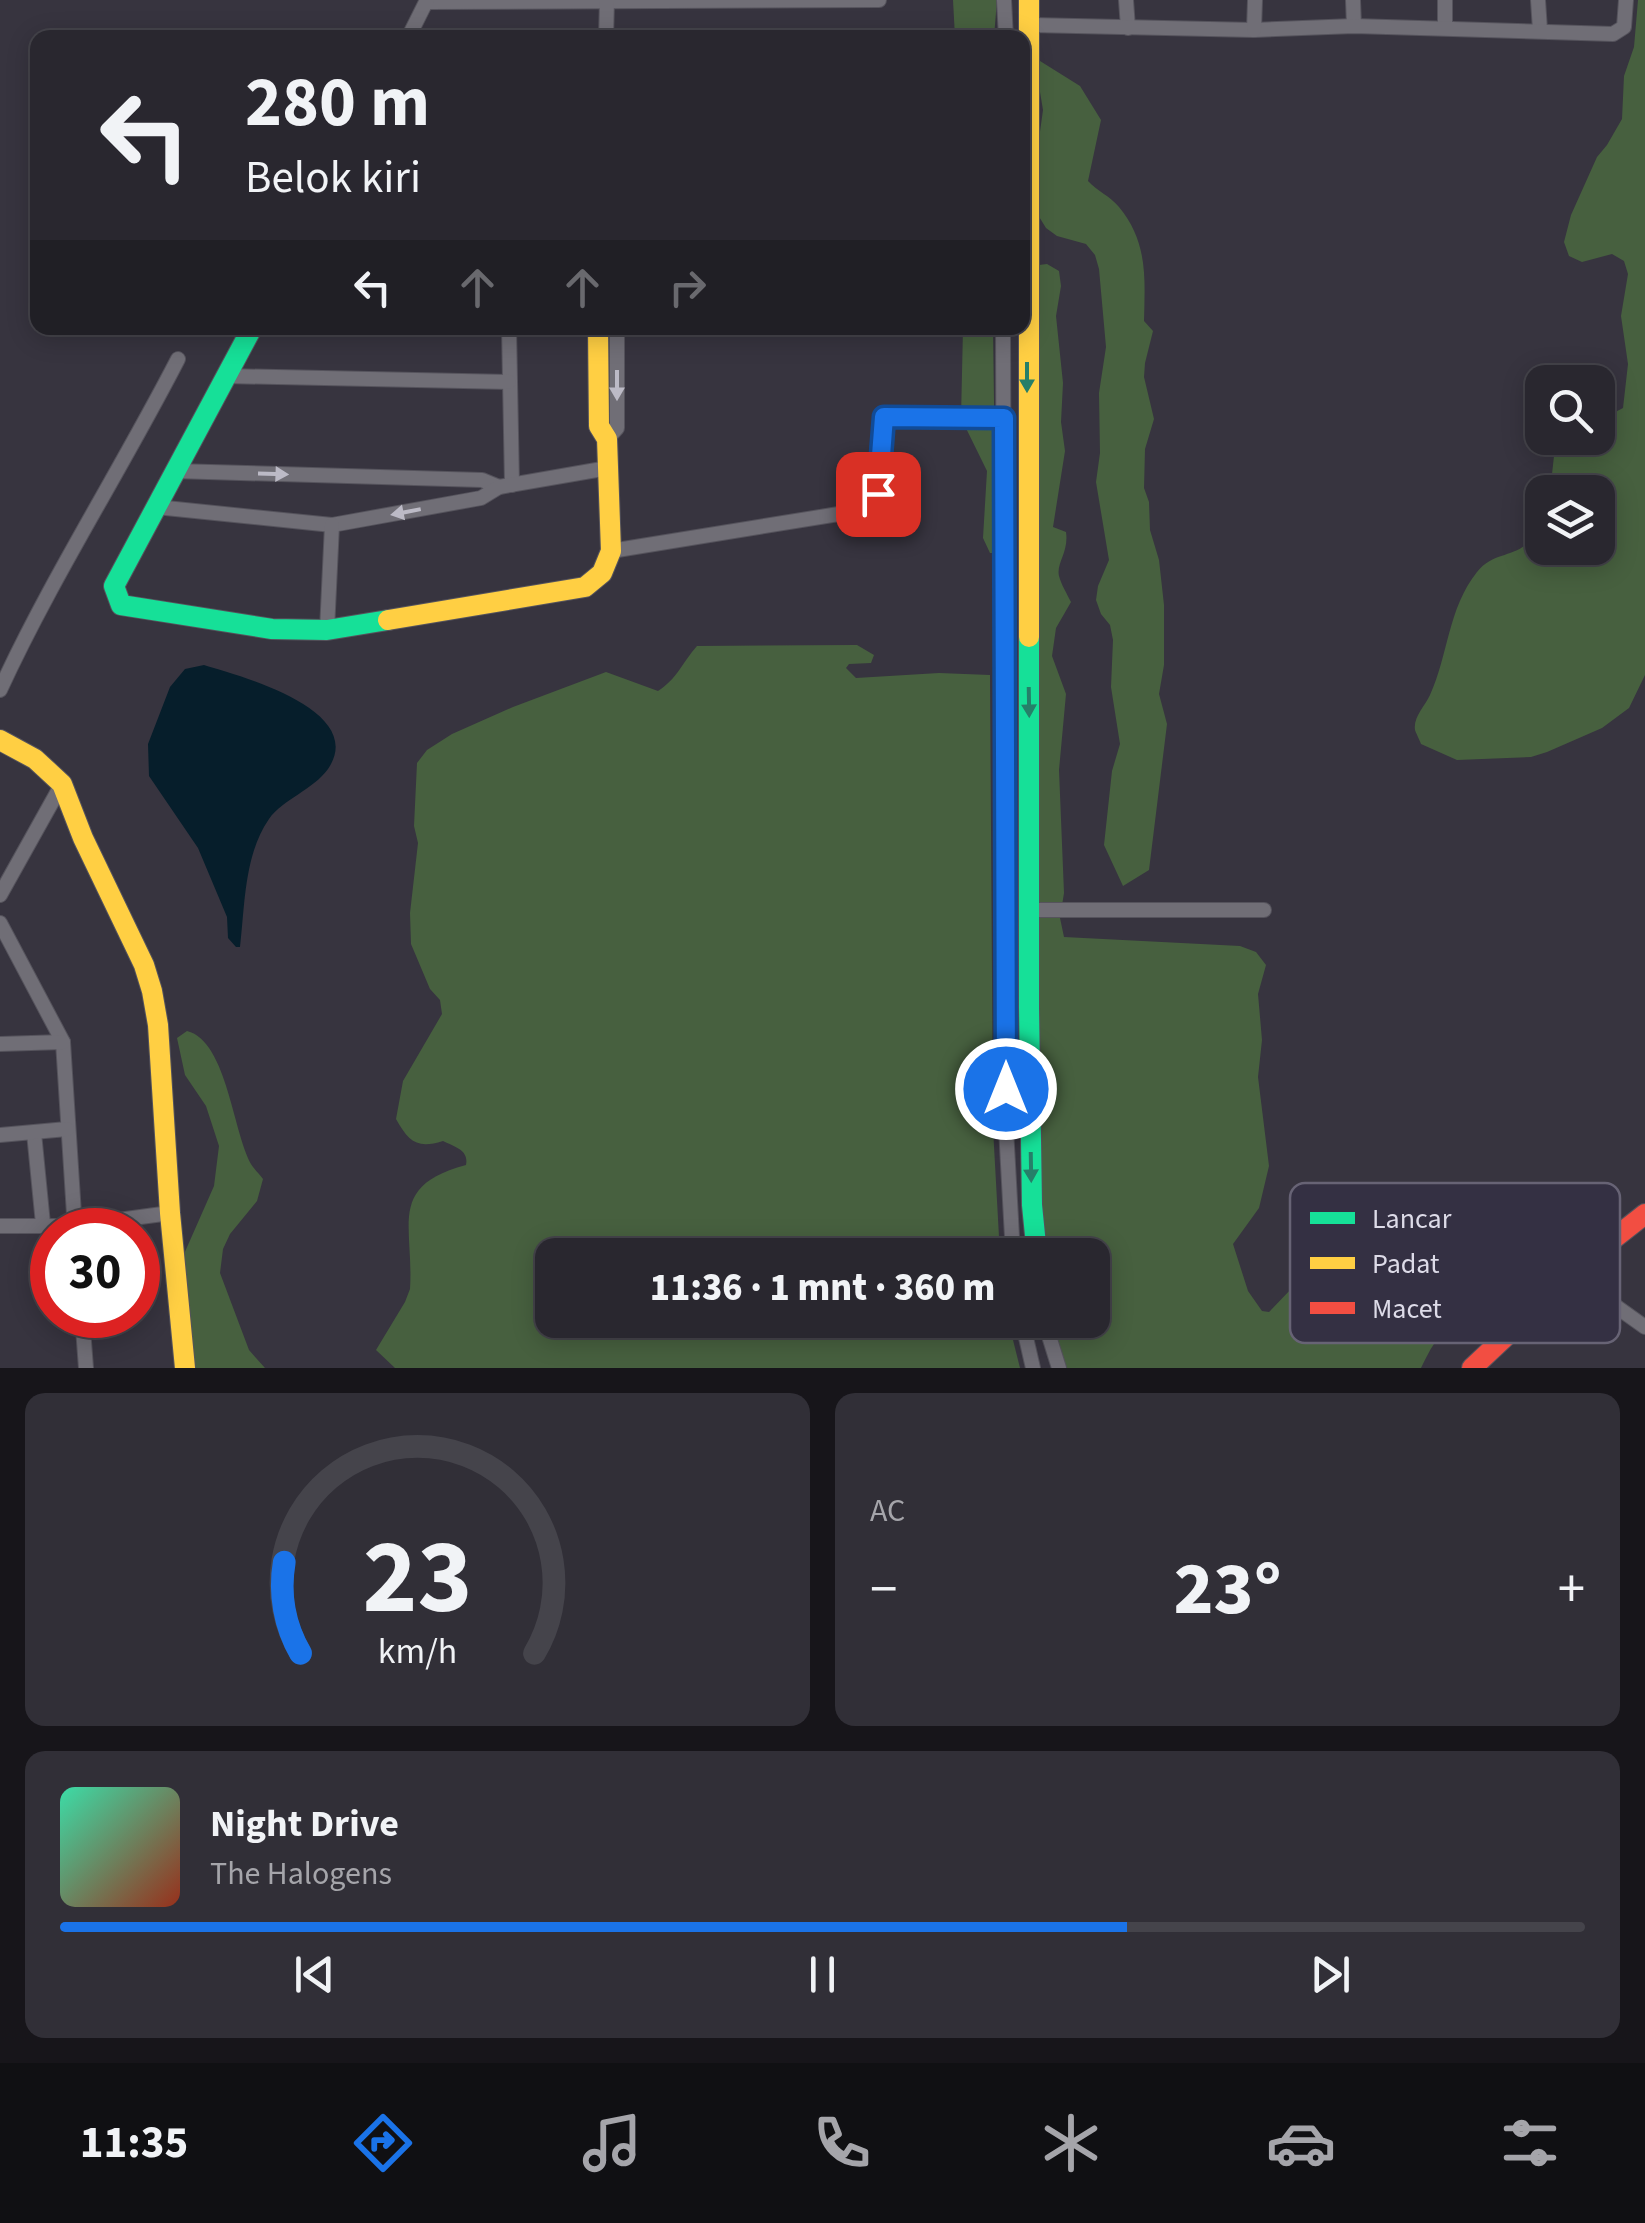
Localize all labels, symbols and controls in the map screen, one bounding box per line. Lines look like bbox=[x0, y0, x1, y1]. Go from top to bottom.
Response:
text: 280 m bbox=[245, 53, 430, 153]
icon: left bbox=[80, 70, 210, 200]
text: Belok kiri bbox=[245, 146, 421, 210]
icon: left bbox=[345, 260, 400, 315]
icon: ahead bbox=[450, 260, 505, 315]
icon: ahead bbox=[555, 260, 610, 315]
icon: right bbox=[660, 260, 715, 315]
one-way arrow bbox=[1019, 362, 1035, 394]
map controls bbox=[1525, 365, 1615, 565]
button: search bbox=[1525, 365, 1615, 455]
one-way arrow bbox=[609, 370, 625, 402]
pin bbox=[836, 452, 921, 537]
one-way arrow bbox=[257, 466, 289, 482]
icon: arrive bbox=[851, 467, 906, 522]
button: layers bbox=[1525, 475, 1615, 565]
one-way arrow bbox=[390, 505, 421, 521]
one-way arrow bbox=[1021, 687, 1037, 719]
position arrow bbox=[954, 1037, 1058, 1141]
one-way arrow bbox=[1023, 1152, 1039, 1184]
legend bbox=[1290, 1183, 1620, 1343]
text: Lancar bbox=[1372, 1199, 1452, 1239]
speed limit sign: 30 bbox=[30, 1208, 160, 1338]
text: Padat bbox=[1372, 1244, 1440, 1284]
text: 11:36 · 1 mnt · 360 m bbox=[650, 1261, 995, 1315]
text: Macet bbox=[1372, 1289, 1442, 1329]
text: AC bbox=[870, 1488, 905, 1534]
text: 23 bbox=[363, 1505, 472, 1653]
text: 23° bbox=[1174, 1536, 1281, 1643]
text: − bbox=[870, 1551, 897, 1629]
text: + bbox=[1558, 1551, 1585, 1629]
text: km/h bbox=[378, 1626, 457, 1677]
text: Night Drive bbox=[210, 1797, 399, 1851]
text: The Halogens bbox=[210, 1851, 392, 1897]
icon: previous bbox=[287, 1947, 342, 2002]
icon: pause bbox=[795, 1947, 850, 2002]
icon: next bbox=[1303, 1947, 1358, 2002]
icon: directions bbox=[348, 2108, 418, 2178]
icon: music bbox=[577, 2108, 647, 2178]
icon: phone bbox=[807, 2108, 877, 2178]
icon: climate bbox=[1036, 2108, 1106, 2178]
icon: car bbox=[1266, 2108, 1336, 2178]
icon: filters bbox=[1495, 2108, 1565, 2178]
text: 11:35 bbox=[80, 2111, 188, 2175]

